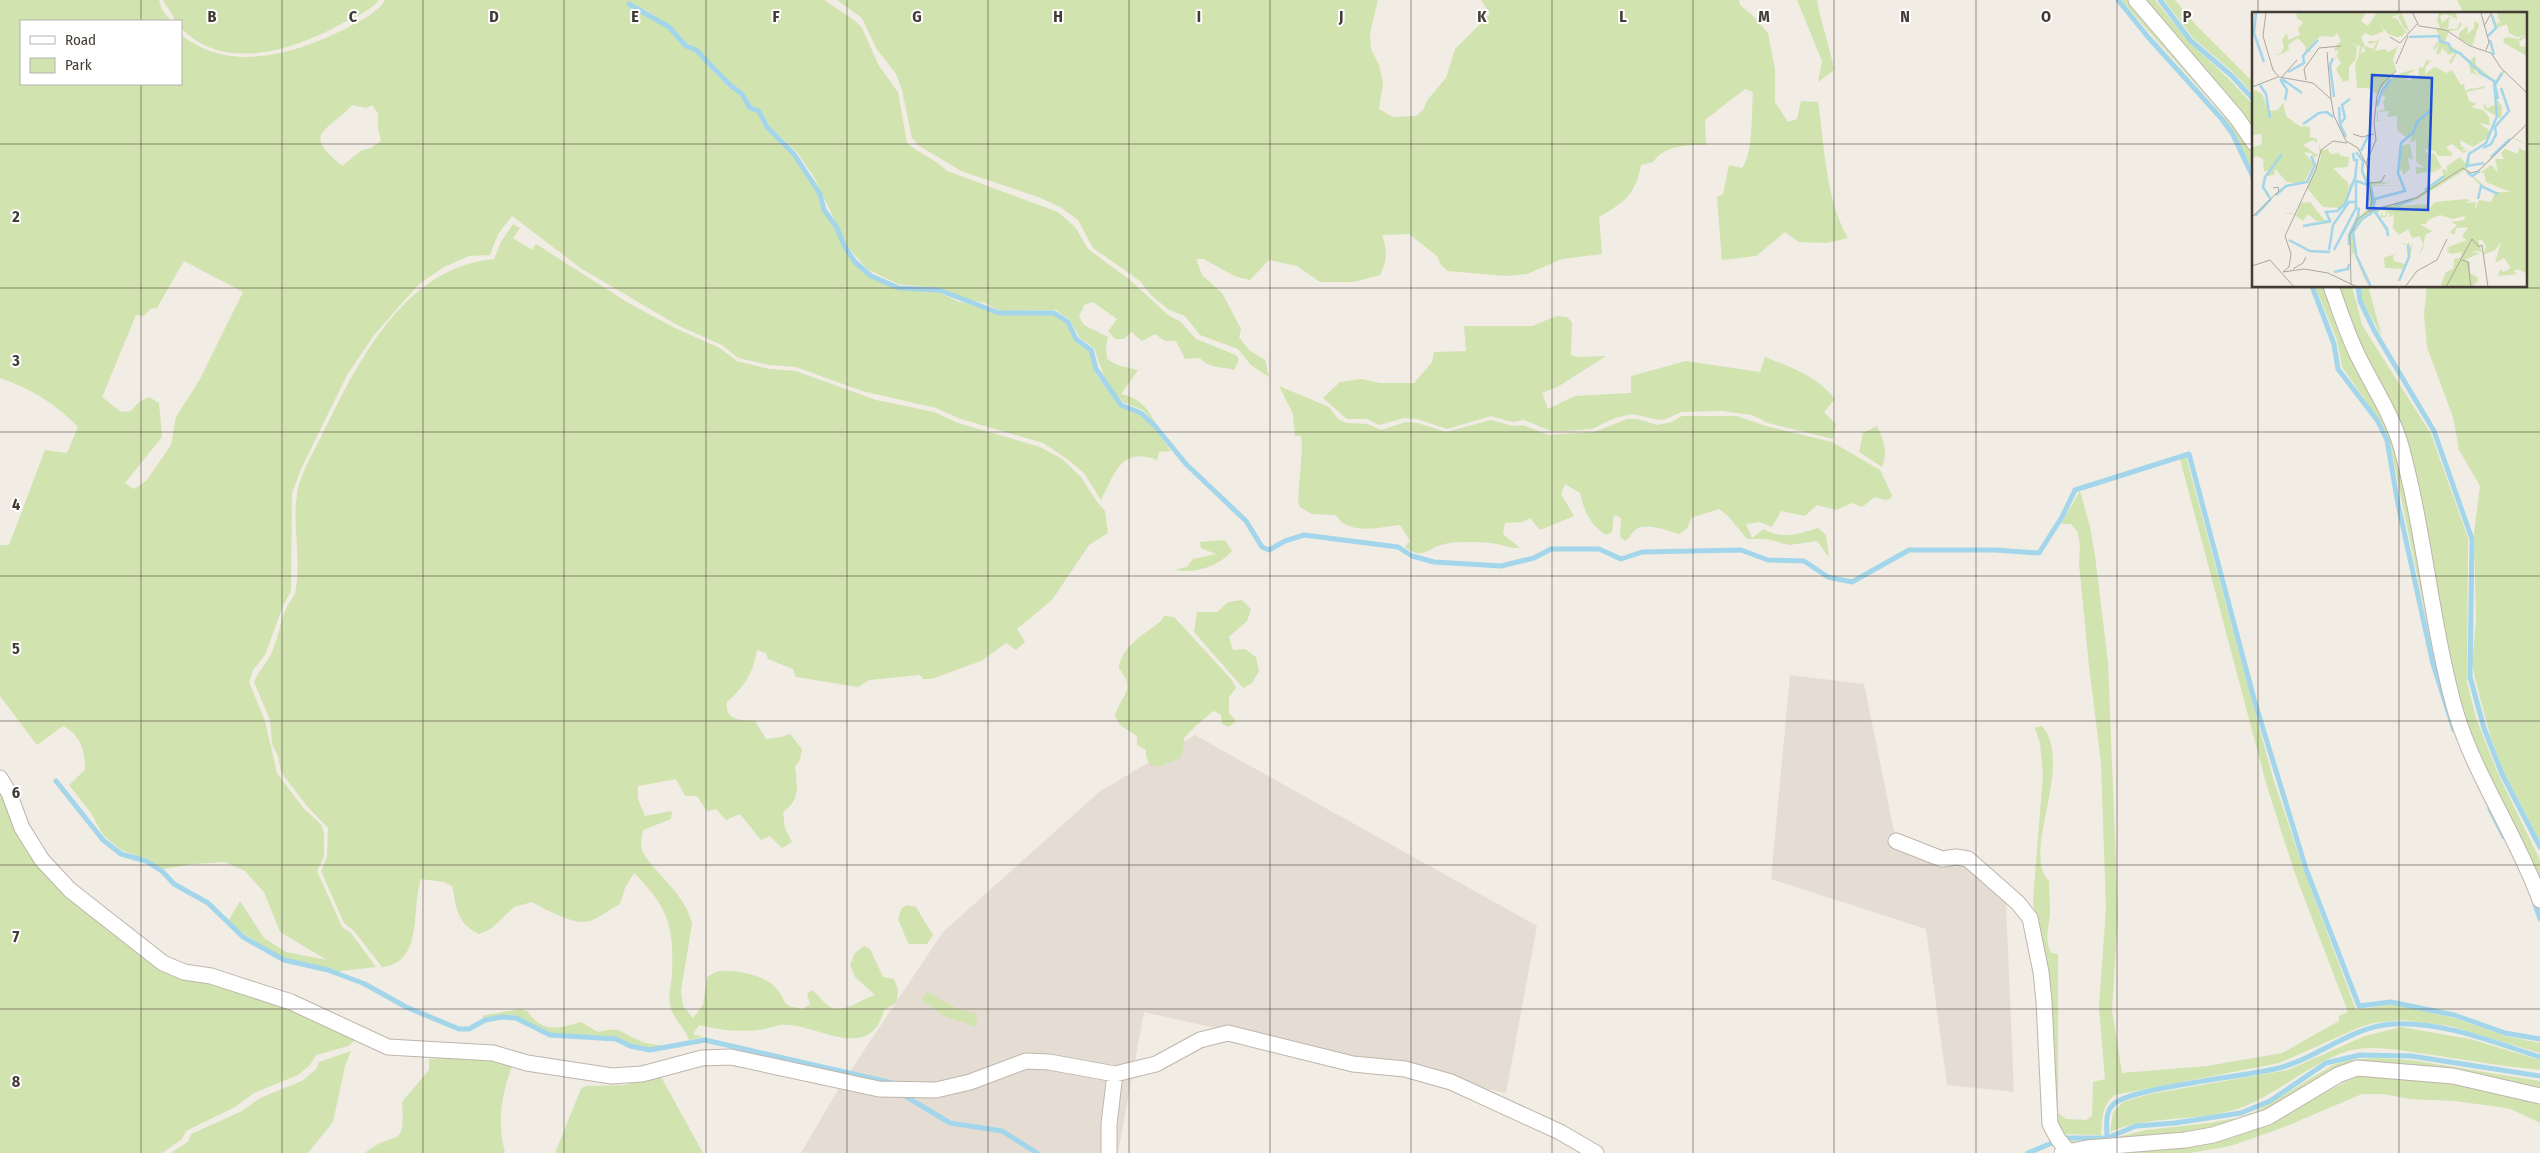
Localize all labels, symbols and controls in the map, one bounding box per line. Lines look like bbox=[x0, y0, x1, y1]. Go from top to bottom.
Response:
text: B bbox=[208, 7, 217, 26]
text: C bbox=[349, 7, 358, 26]
text: D bbox=[489, 7, 499, 26]
text: E bbox=[631, 7, 639, 26]
text: F bbox=[772, 7, 780, 26]
text: G bbox=[912, 7, 922, 26]
text: H bbox=[1053, 7, 1063, 26]
text: I bbox=[1197, 7, 1201, 26]
text: J bbox=[1338, 7, 1343, 26]
text: K bbox=[1477, 7, 1487, 26]
text: L bbox=[1619, 7, 1627, 26]
text: M bbox=[1758, 7, 1770, 26]
text: N bbox=[1900, 7, 1910, 26]
text: O bbox=[2041, 7, 2051, 26]
text: P bbox=[2183, 7, 2192, 26]
inset map bbox=[2252, 12, 2528, 288]
legend bbox=[20, 20, 182, 85]
text: Road bbox=[65, 31, 96, 49]
text: Park bbox=[65, 56, 92, 74]
text: 2 bbox=[11, 207, 20, 226]
text: 3 bbox=[11, 351, 20, 370]
text: 4 bbox=[12, 495, 20, 514]
text: 5 bbox=[12, 639, 20, 658]
text: 6 bbox=[12, 783, 20, 802]
text: 7 bbox=[13, 927, 20, 946]
text: 8 bbox=[12, 1072, 21, 1091]

